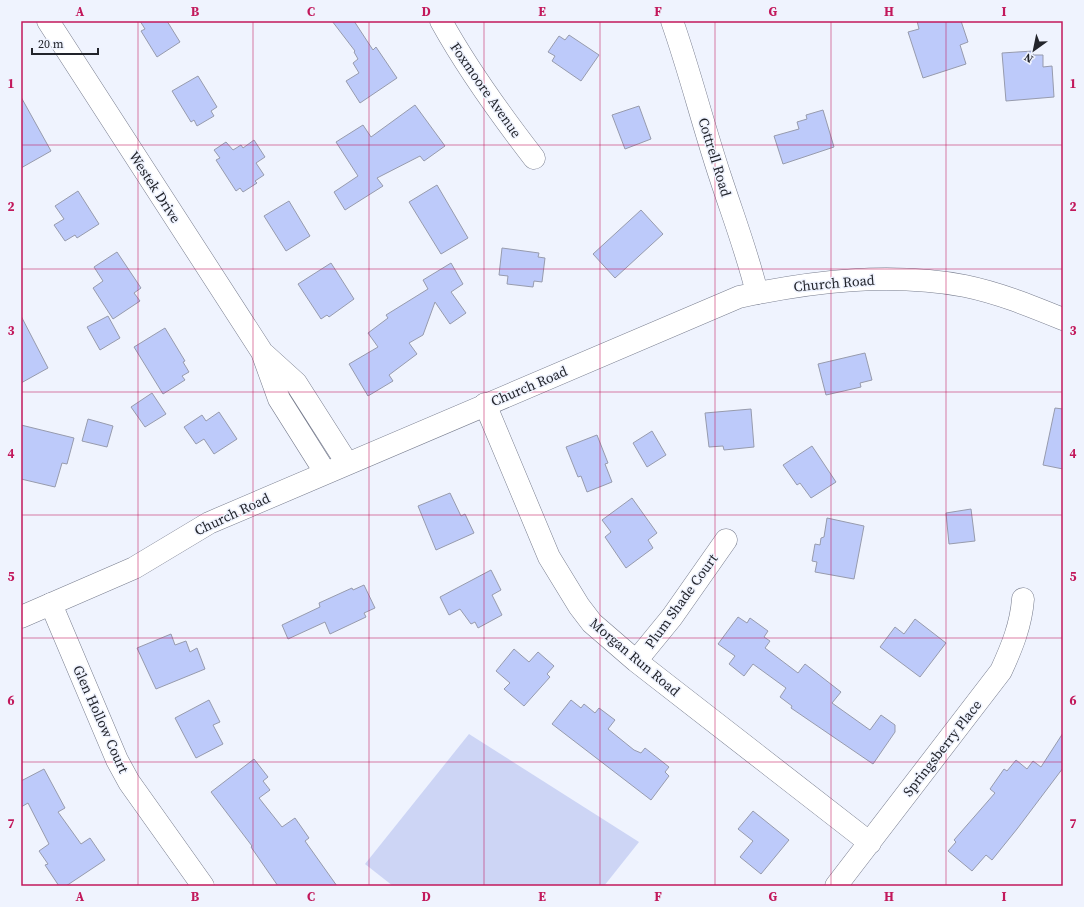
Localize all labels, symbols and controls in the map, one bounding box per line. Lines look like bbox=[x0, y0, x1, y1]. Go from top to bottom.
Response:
text: A bbox=[76, 3, 85, 20]
text: B bbox=[191, 3, 200, 20]
text: C bbox=[307, 3, 315, 20]
text: D bbox=[421, 3, 431, 20]
text: E bbox=[538, 3, 546, 20]
text: F bbox=[654, 3, 662, 20]
text: G bbox=[769, 3, 778, 20]
text: H bbox=[884, 3, 894, 20]
text: I bbox=[1001, 3, 1007, 20]
scale bar bbox=[32, 30, 98, 56]
north arrow bbox=[1014, 30, 1054, 70]
text: 20 m bbox=[38, 36, 64, 52]
street label: Foxmoore Avenue bbox=[446, 38, 526, 142]
text: N bbox=[1021, 49, 1036, 66]
text: 1 bbox=[7, 75, 15, 92]
text: 1 bbox=[1069, 75, 1077, 92]
street label: Cottrell Road bbox=[693, 115, 737, 199]
street label: Westek Drive bbox=[124, 147, 186, 227]
text: 2 bbox=[7, 198, 15, 215]
text: 2 bbox=[1069, 198, 1077, 215]
street label: Church Road bbox=[793, 269, 875, 297]
text: 3 bbox=[7, 322, 15, 339]
text: 3 bbox=[1069, 322, 1077, 339]
street label: Church Road bbox=[488, 361, 570, 411]
text: 4 bbox=[7, 445, 15, 462]
text: 4 bbox=[1069, 445, 1077, 462]
street label: Church Road bbox=[191, 488, 273, 540]
street label: Plum Shade Court bbox=[640, 549, 722, 652]
text: 5 bbox=[7, 568, 15, 585]
text: 5 bbox=[1069, 568, 1077, 585]
street label: Morgan Run Road bbox=[586, 613, 684, 701]
street label: Glen Hollow Court bbox=[68, 662, 134, 777]
text: 6 bbox=[7, 692, 15, 709]
text: 6 bbox=[1069, 692, 1077, 709]
street label: Springsberry Place bbox=[898, 695, 986, 801]
text: 7 bbox=[7, 815, 15, 832]
text: 7 bbox=[1069, 815, 1077, 832]
text: A bbox=[76, 888, 85, 905]
text: B bbox=[191, 888, 200, 905]
text: C bbox=[307, 888, 315, 905]
text: D bbox=[421, 888, 431, 905]
text: E bbox=[538, 888, 546, 905]
text: F bbox=[654, 888, 662, 905]
text: G bbox=[769, 888, 778, 905]
text: H bbox=[884, 888, 894, 905]
text: I bbox=[1001, 888, 1007, 905]

